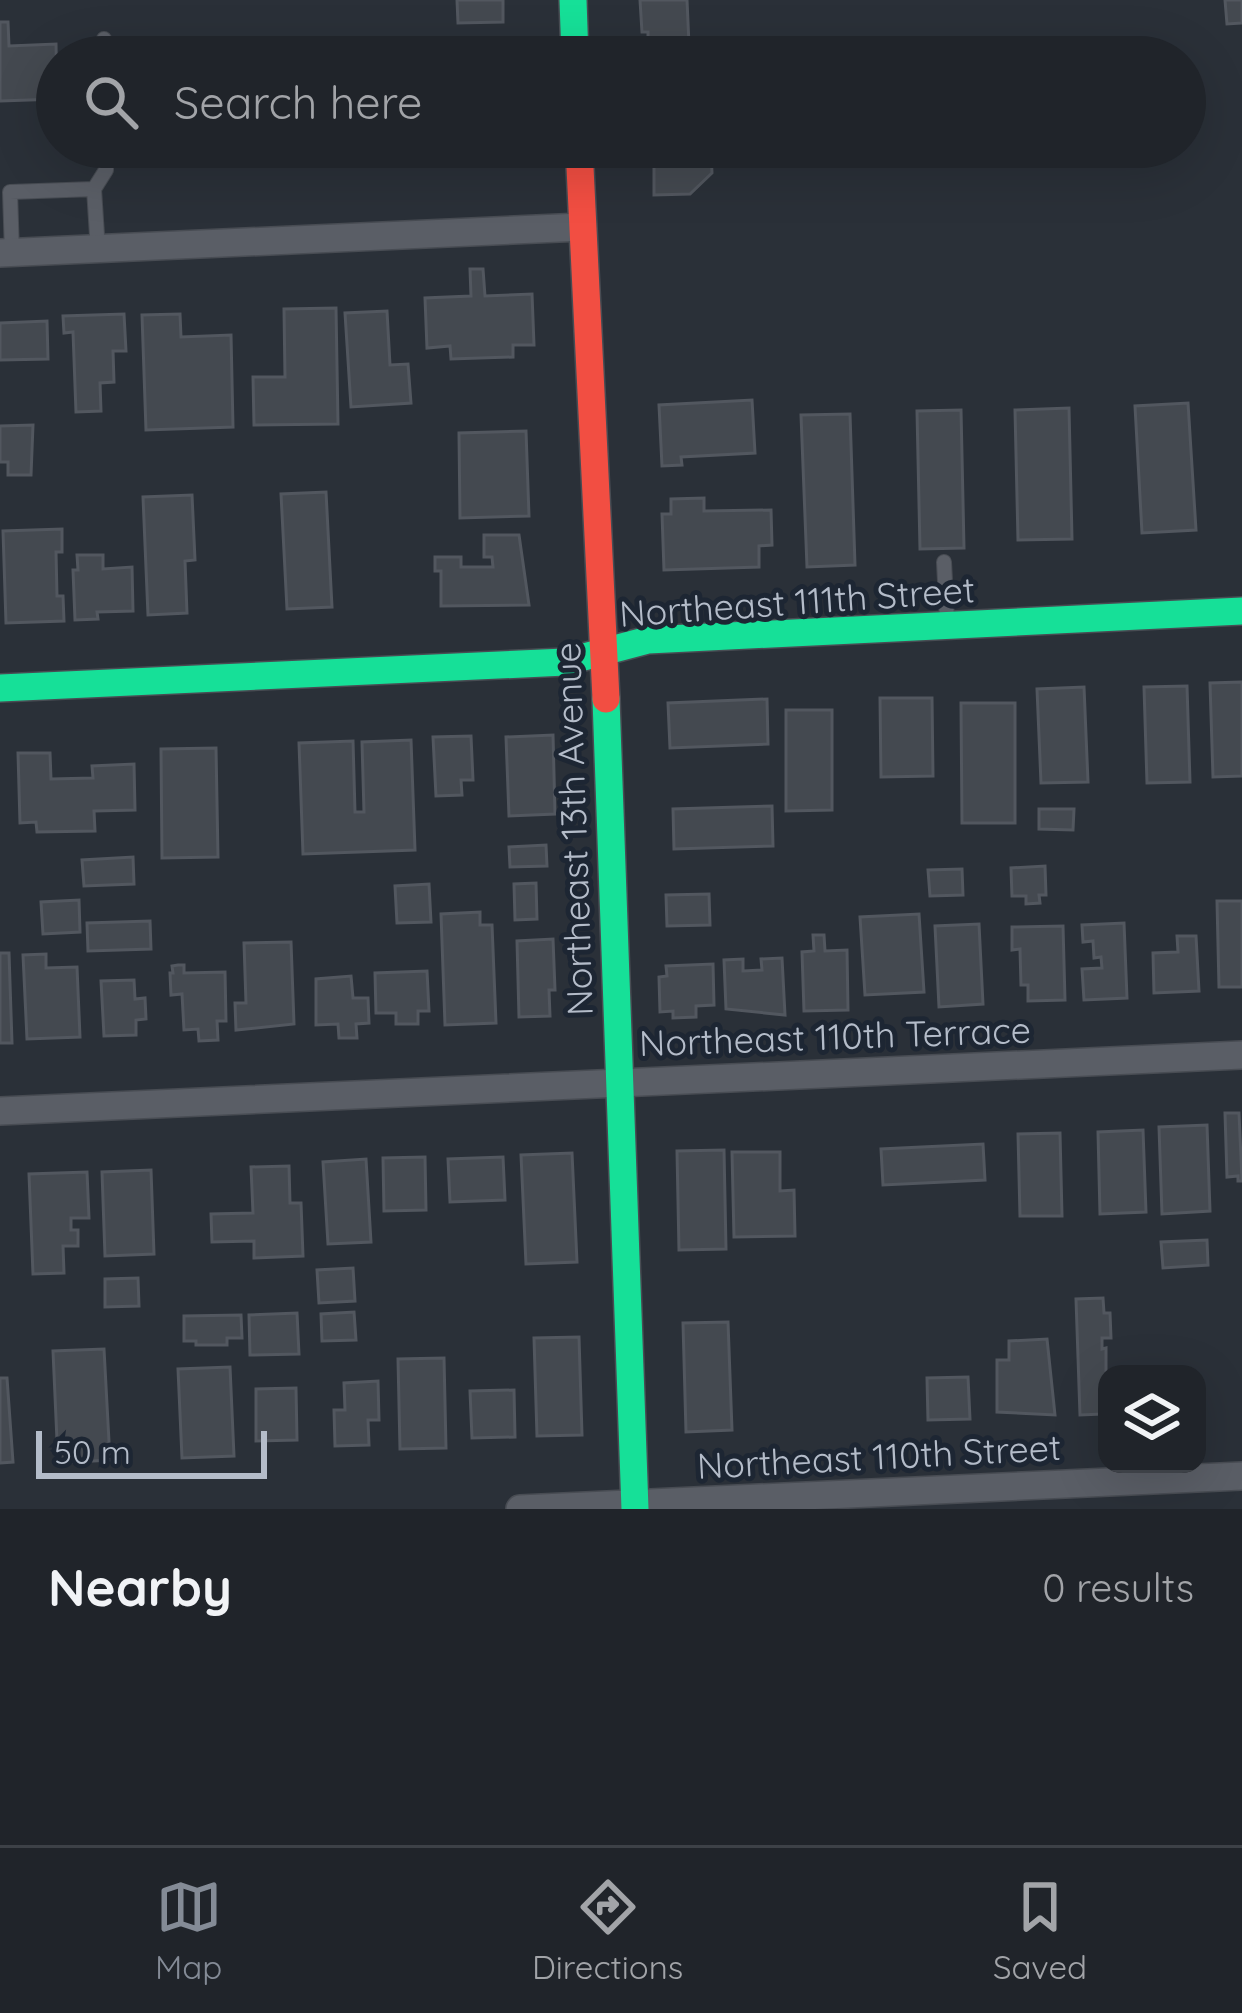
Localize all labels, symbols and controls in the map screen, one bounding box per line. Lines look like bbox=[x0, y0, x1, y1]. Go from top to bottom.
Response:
search box bbox=[36, 36, 1206, 168]
icon: search bbox=[78, 69, 144, 135]
text: Search here bbox=[174, 74, 422, 130]
street label: Northeast 111th Street bbox=[618, 566, 976, 636]
street label: Northeast 13th Avenue bbox=[544, 642, 602, 1016]
street label: Northeast 110th Terrace bbox=[638, 1007, 1032, 1065]
map controls bbox=[1098, 1365, 1206, 1473]
button: layers bbox=[1098, 1365, 1206, 1473]
street label: Northeast 110th Street bbox=[696, 1424, 1062, 1488]
scale bar bbox=[36, 1425, 267, 1478]
text: 50 m bbox=[54, 1431, 131, 1472]
text: Nearby bbox=[48, 1555, 232, 1619]
text: 0 results bbox=[1042, 1563, 1194, 1612]
tab: Map bbox=[155, 1874, 222, 1987]
tab: Directions bbox=[532, 1874, 683, 1987]
tab: Saved bbox=[993, 1874, 1087, 1987]

